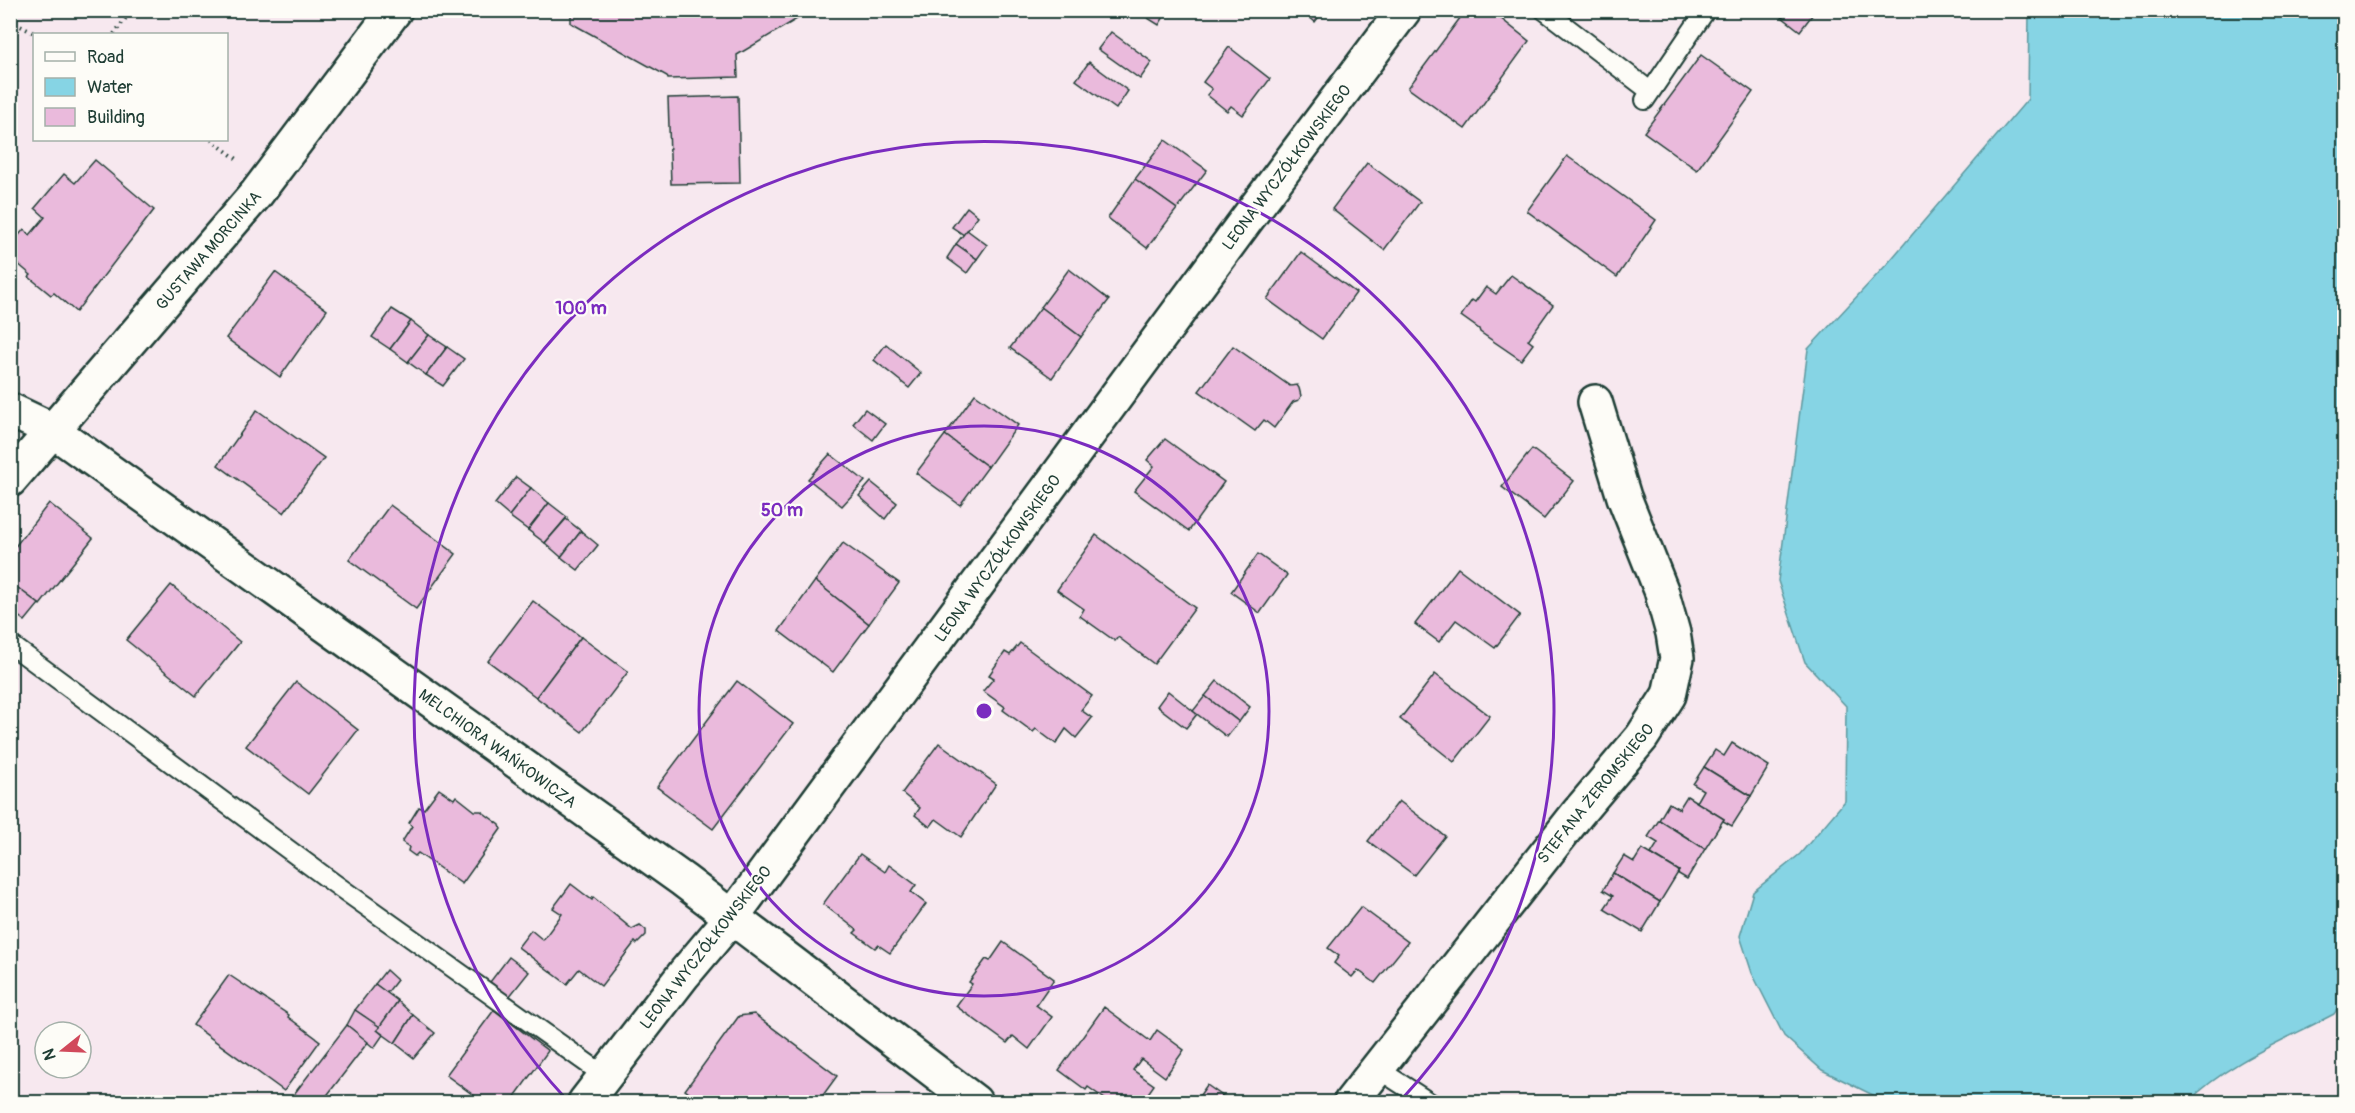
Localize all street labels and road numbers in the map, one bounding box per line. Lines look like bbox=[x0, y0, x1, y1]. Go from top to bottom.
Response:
street label: LEONA WYCZÓŁKOWSKIEGO bbox=[1217, 80, 1356, 254]
street label: GUSTAWA MORCINKA bbox=[152, 187, 266, 314]
street label: LEONA WYCZÓŁKOWSKIEGO bbox=[930, 470, 1065, 646]
street label: MELCHIORA WAŃKOWICZA bbox=[415, 685, 580, 813]
street label: STEFANA ŻEROMSKIEGO bbox=[1533, 720, 1658, 868]
street label: LEONA WYCZÓŁKOWSKIEGO bbox=[635, 861, 776, 1033]

